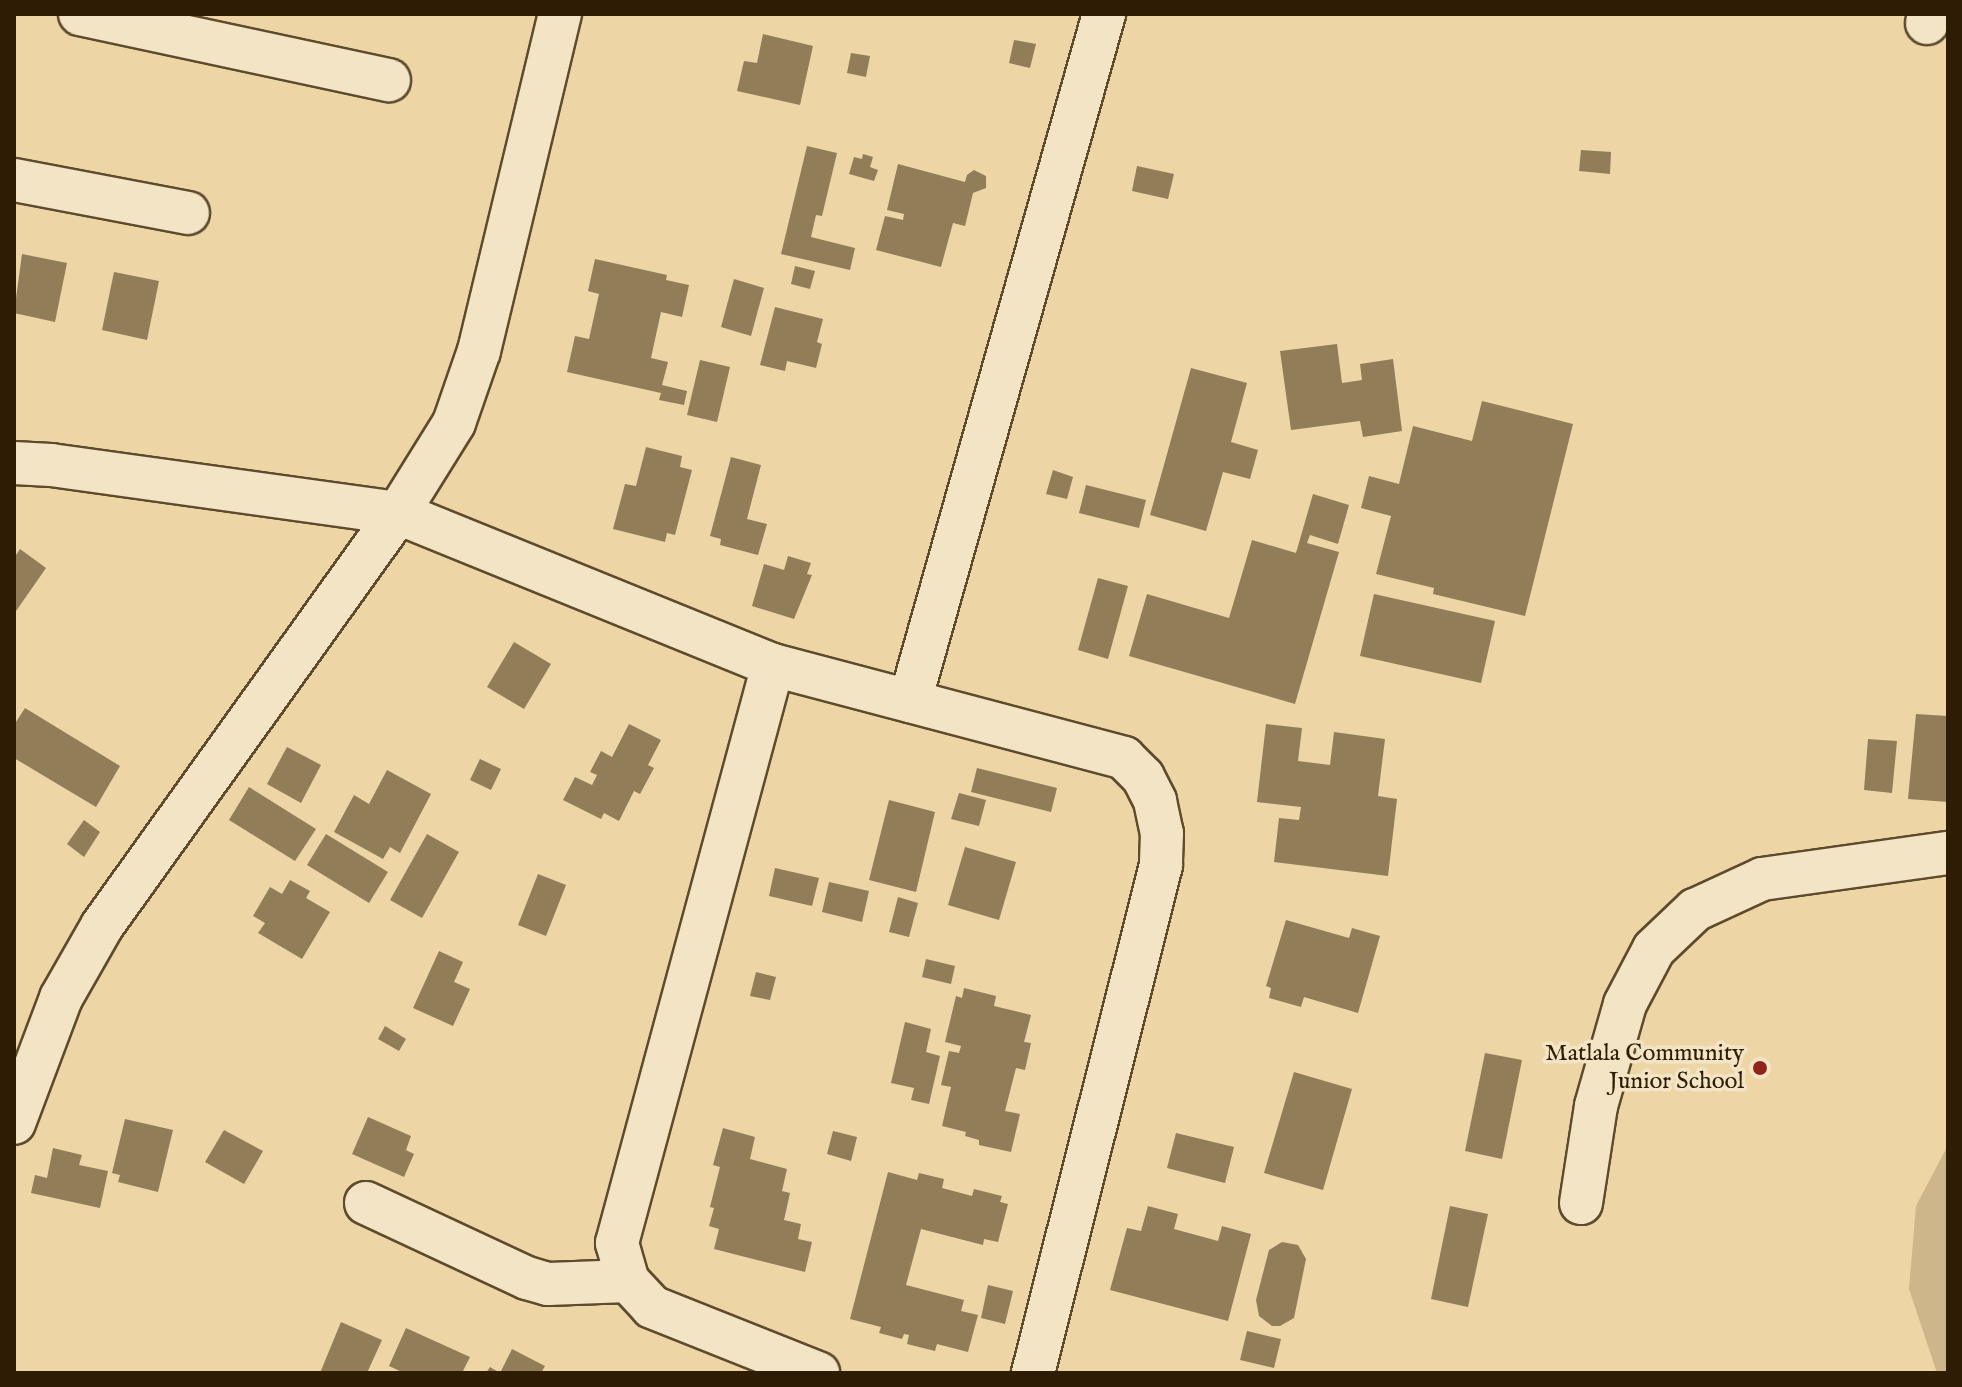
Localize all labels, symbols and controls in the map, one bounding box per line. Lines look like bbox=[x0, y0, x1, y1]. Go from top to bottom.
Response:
place label: Matlala Community Junior School bbox=[1545, 1040, 1744, 1096]
marker: Matlala Community Junior School bbox=[1751, 1059, 1769, 1077]

